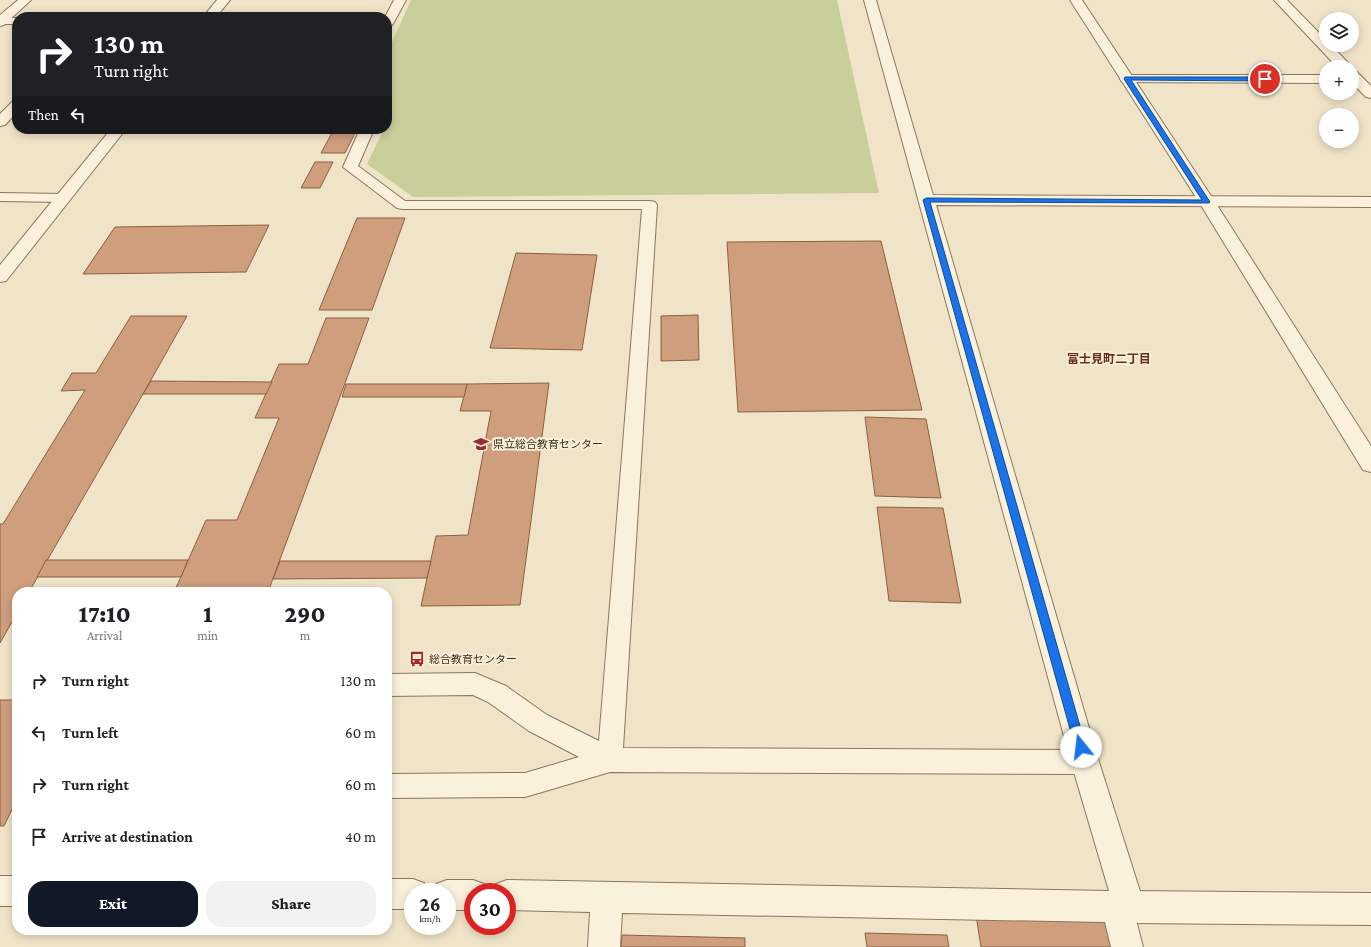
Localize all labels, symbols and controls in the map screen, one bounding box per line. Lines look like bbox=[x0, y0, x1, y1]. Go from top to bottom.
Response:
map controls bbox=[1319, 12, 1359, 148]
button: layers bbox=[1319, 12, 1359, 52]
icon: right bbox=[28, 28, 80, 80]
text: 130 m bbox=[94, 28, 164, 59]
button: + bbox=[1319, 60, 1359, 100]
text: Turn right bbox=[94, 61, 168, 81]
pin bbox=[1248, 62, 1282, 96]
icon: arrive bbox=[1254, 68, 1276, 90]
icon: left bbox=[67, 104, 89, 126]
text: Then bbox=[28, 107, 59, 123]
button: − bbox=[1319, 108, 1359, 148]
district label: 富士見町二丁目 bbox=[1067, 352, 1151, 366]
school or university icon: 県立総合教育センター bbox=[472, 435, 490, 453]
place label: 県立総合教育センター bbox=[493, 438, 603, 450]
text: 17:10 bbox=[79, 600, 131, 627]
text: 1 bbox=[203, 600, 212, 627]
text: 290 bbox=[285, 600, 325, 627]
text: Arrival bbox=[87, 628, 122, 643]
text: min bbox=[197, 628, 218, 643]
text: m bbox=[300, 628, 310, 643]
bus stop icon: 総合教育センター bbox=[408, 650, 426, 668]
place label: 総合教育センター bbox=[429, 653, 517, 665]
icon: right bbox=[28, 670, 50, 692]
text: Turn right bbox=[62, 673, 129, 689]
text: 130 m bbox=[341, 673, 376, 689]
icon: left bbox=[28, 722, 50, 744]
text: Turn left bbox=[62, 725, 118, 741]
text: 60 m bbox=[345, 725, 376, 741]
position arrow bbox=[1060, 726, 1102, 768]
icon: right bbox=[28, 774, 50, 796]
text: Turn right bbox=[62, 777, 129, 793]
text: 60 m bbox=[345, 777, 376, 793]
icon: arrive bbox=[28, 826, 50, 848]
text: Arrive at destination bbox=[62, 829, 193, 845]
text: 40 m bbox=[345, 829, 376, 845]
button: Exit bbox=[28, 881, 198, 927]
button: Share bbox=[206, 881, 376, 927]
speed limit sign: 30 bbox=[464, 883, 516, 935]
text: 26 bbox=[419, 893, 441, 915]
text: km/h bbox=[419, 913, 441, 924]

